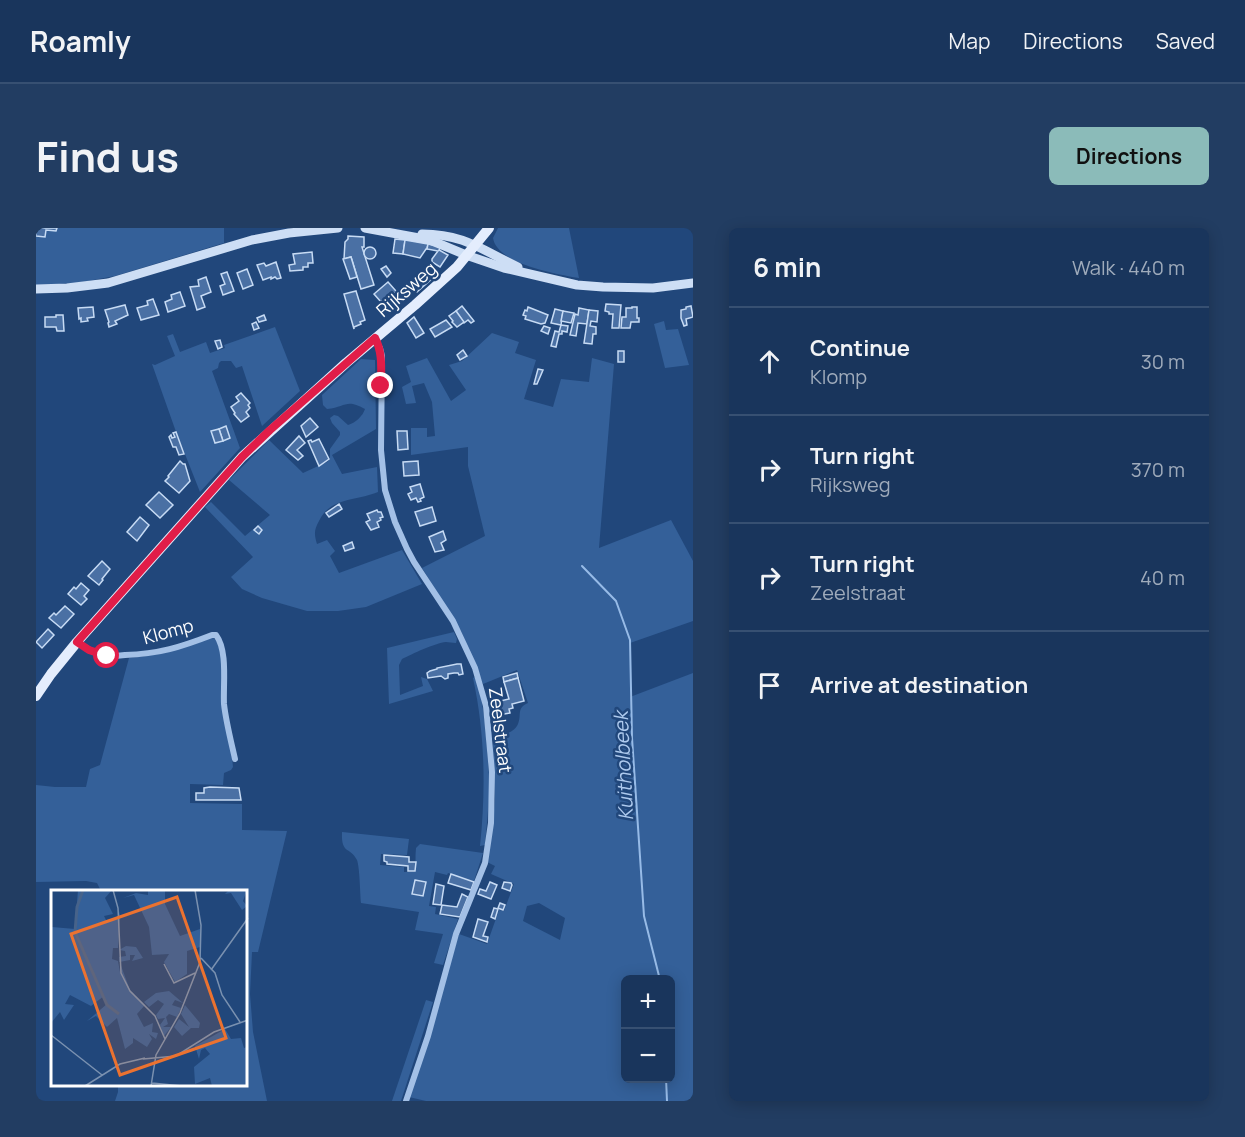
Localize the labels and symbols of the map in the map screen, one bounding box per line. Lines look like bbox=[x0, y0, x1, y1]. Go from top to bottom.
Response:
street label: Rijksweg bbox=[371, 256, 441, 322]
route end bbox=[367, 372, 393, 398]
street label: Klomp bbox=[140, 613, 196, 649]
route start bbox=[93, 642, 119, 668]
street label: Zeelstraat bbox=[484, 686, 518, 774]
water label: Kuitholbeek bbox=[606, 708, 639, 821]
inset map bbox=[51, 890, 248, 1086]

